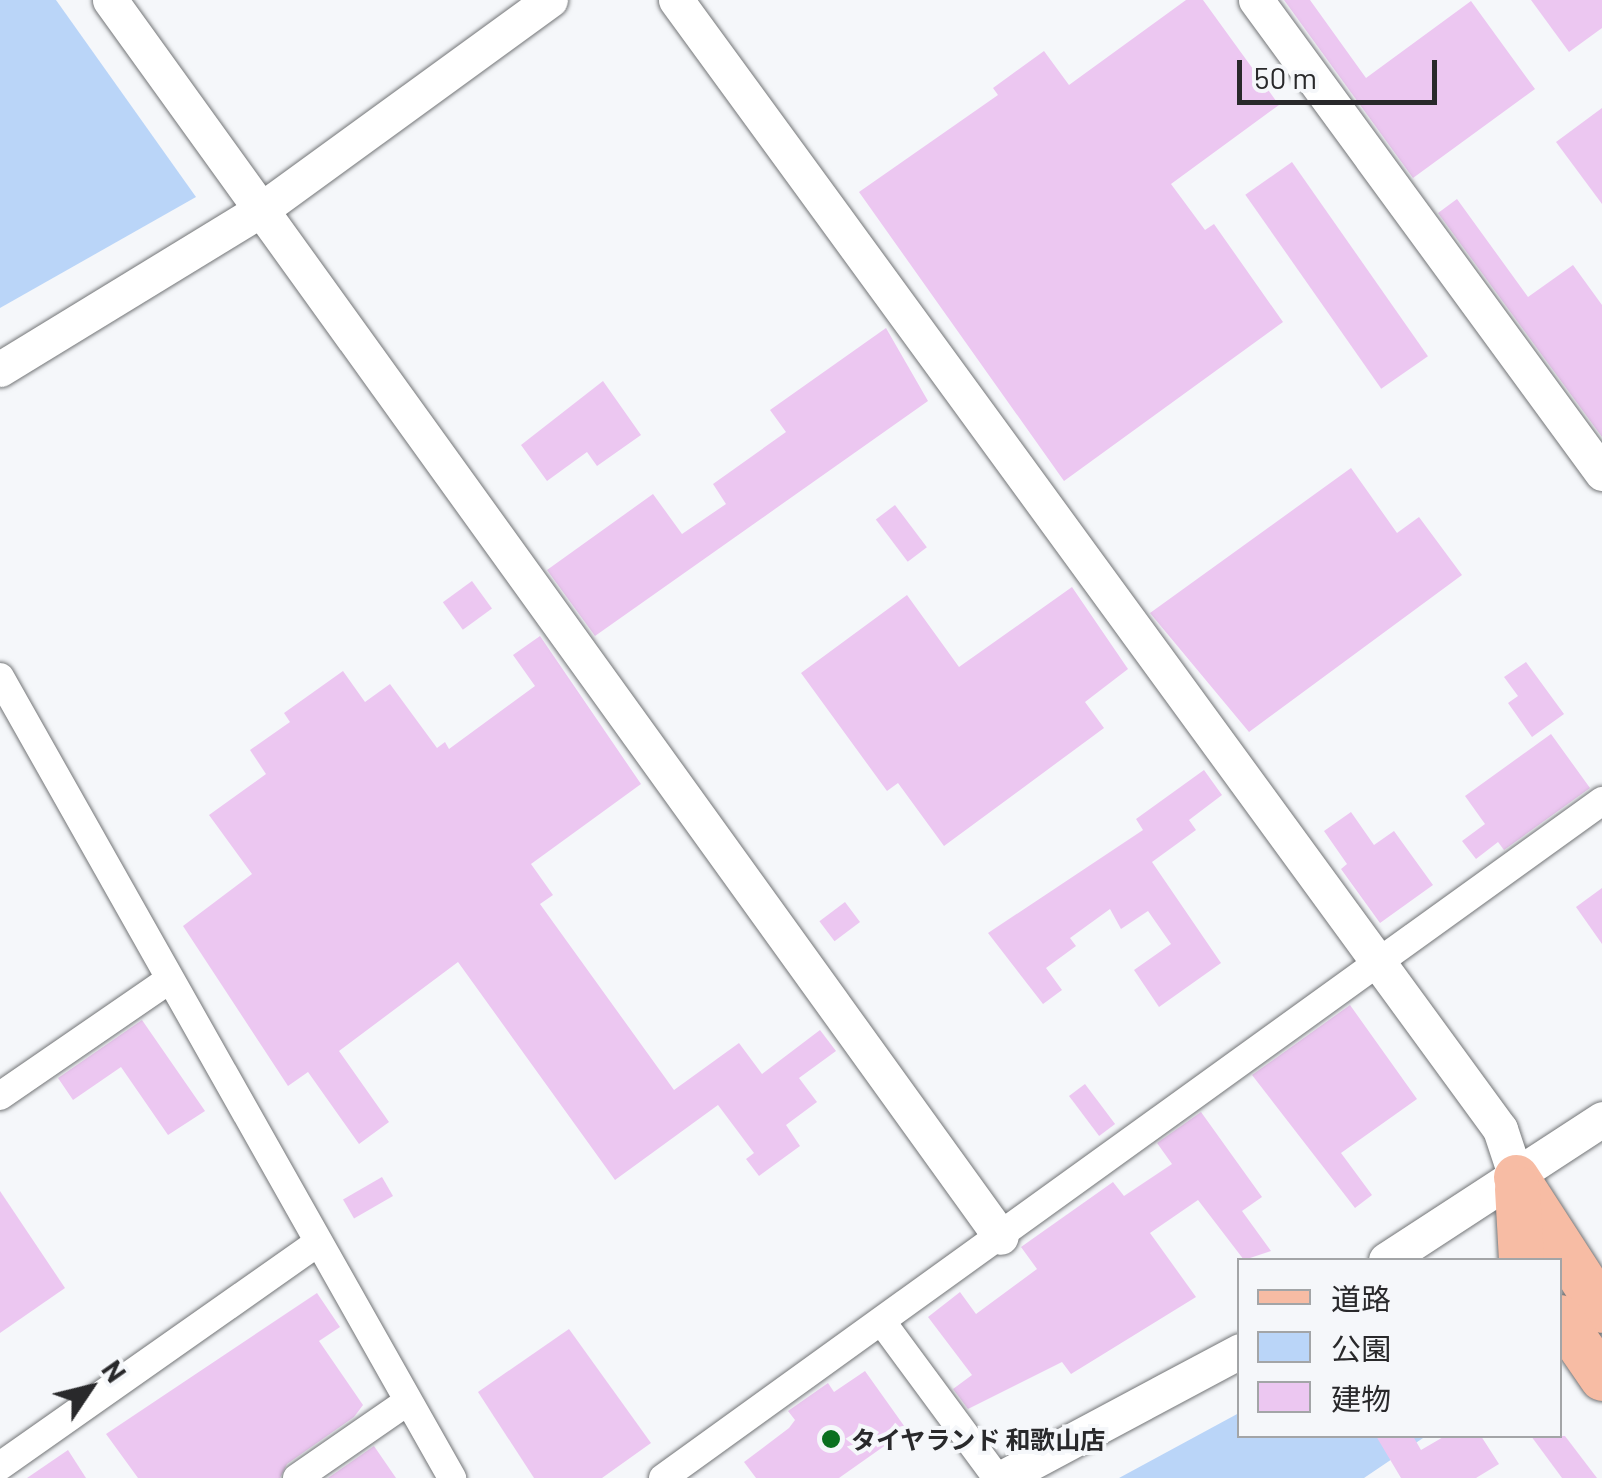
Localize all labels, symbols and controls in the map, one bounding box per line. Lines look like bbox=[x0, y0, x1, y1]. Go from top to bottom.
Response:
scale bar bbox=[1242, 40, 1442, 102]
text: 50 m bbox=[1254, 59, 1317, 95]
legend bbox=[1237, 1258, 1562, 1438]
text: 道路 bbox=[1331, 1280, 1391, 1316]
text: 公園 bbox=[1331, 1330, 1391, 1366]
north arrow bbox=[40, 1338, 140, 1438]
text: N bbox=[95, 1353, 134, 1388]
text: 建物 bbox=[1331, 1380, 1391, 1416]
place label: タイヤランド 和歌山店 bbox=[851, 1424, 1106, 1454]
marker: タイヤランド 和歌山店 bbox=[820, 1428, 842, 1450]

